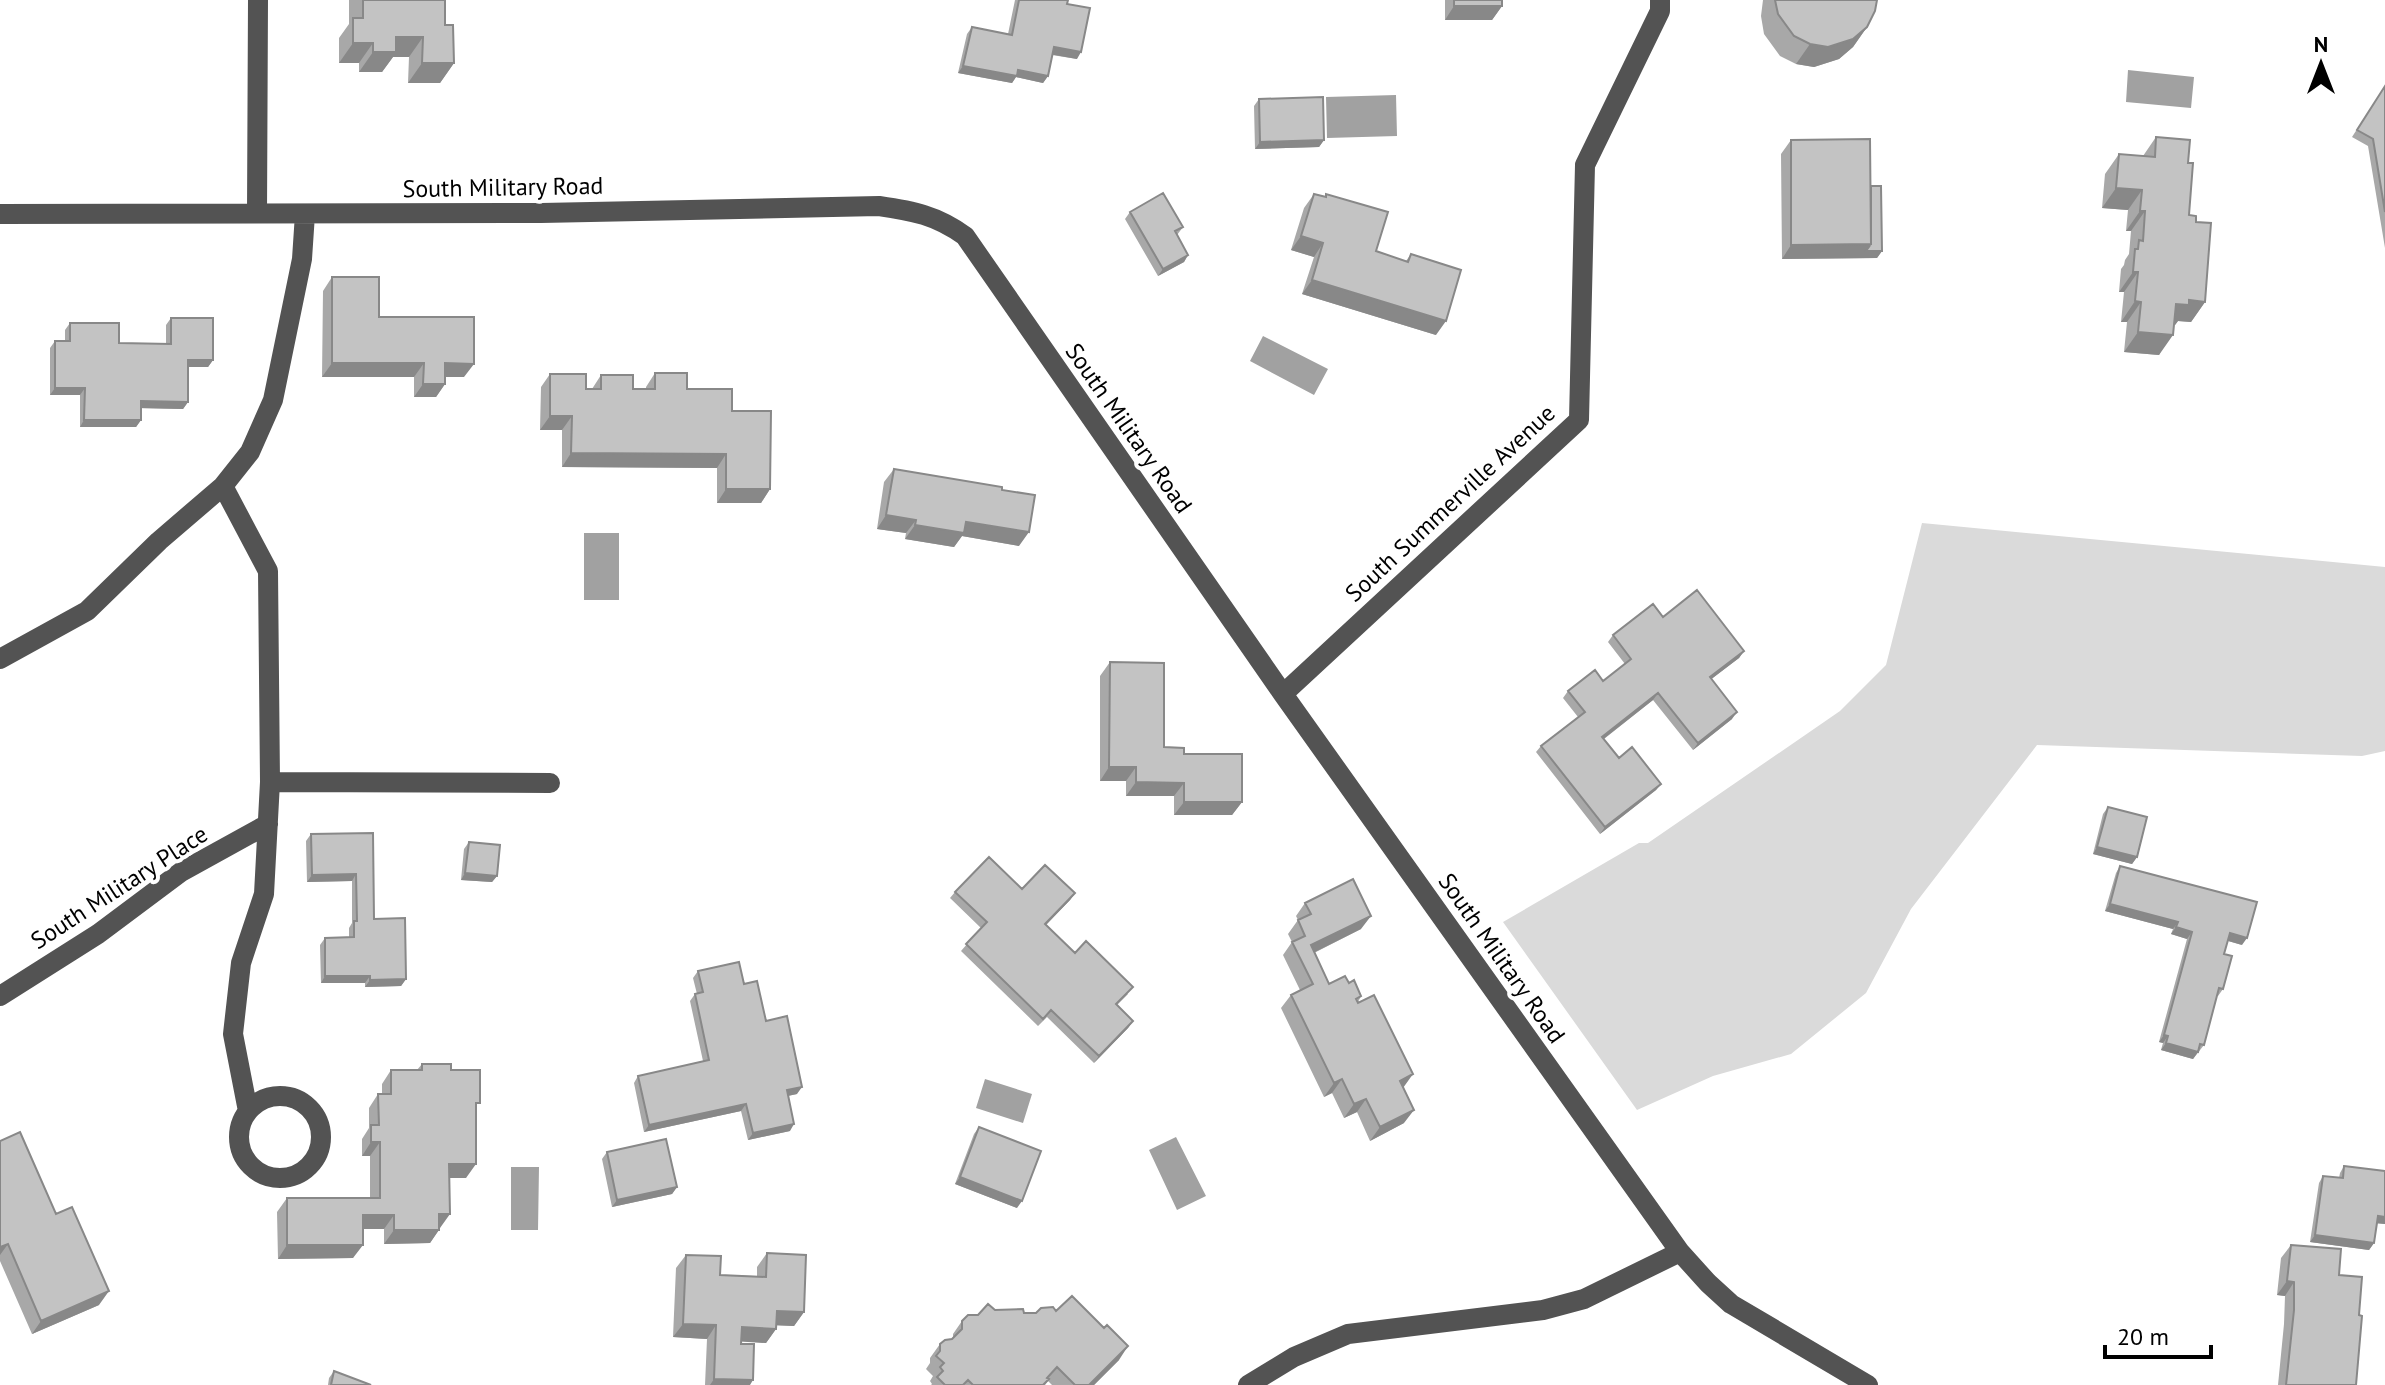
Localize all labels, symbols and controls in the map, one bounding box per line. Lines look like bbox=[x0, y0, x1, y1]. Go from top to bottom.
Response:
north arrow bbox=[2281, 24, 2361, 104]
text: N bbox=[2314, 30, 2328, 58]
street label: South Military Road bbox=[402, 170, 604, 204]
street label: South Military Road bbox=[1059, 337, 1199, 519]
street label: South Summerville Avenue bbox=[1338, 398, 1562, 608]
street label: South Military Place bbox=[25, 818, 213, 956]
street label: South Military Road bbox=[1432, 867, 1572, 1049]
scale bar bbox=[2105, 1309, 2211, 1359]
text: 20 m bbox=[2117, 1321, 2169, 1352]

